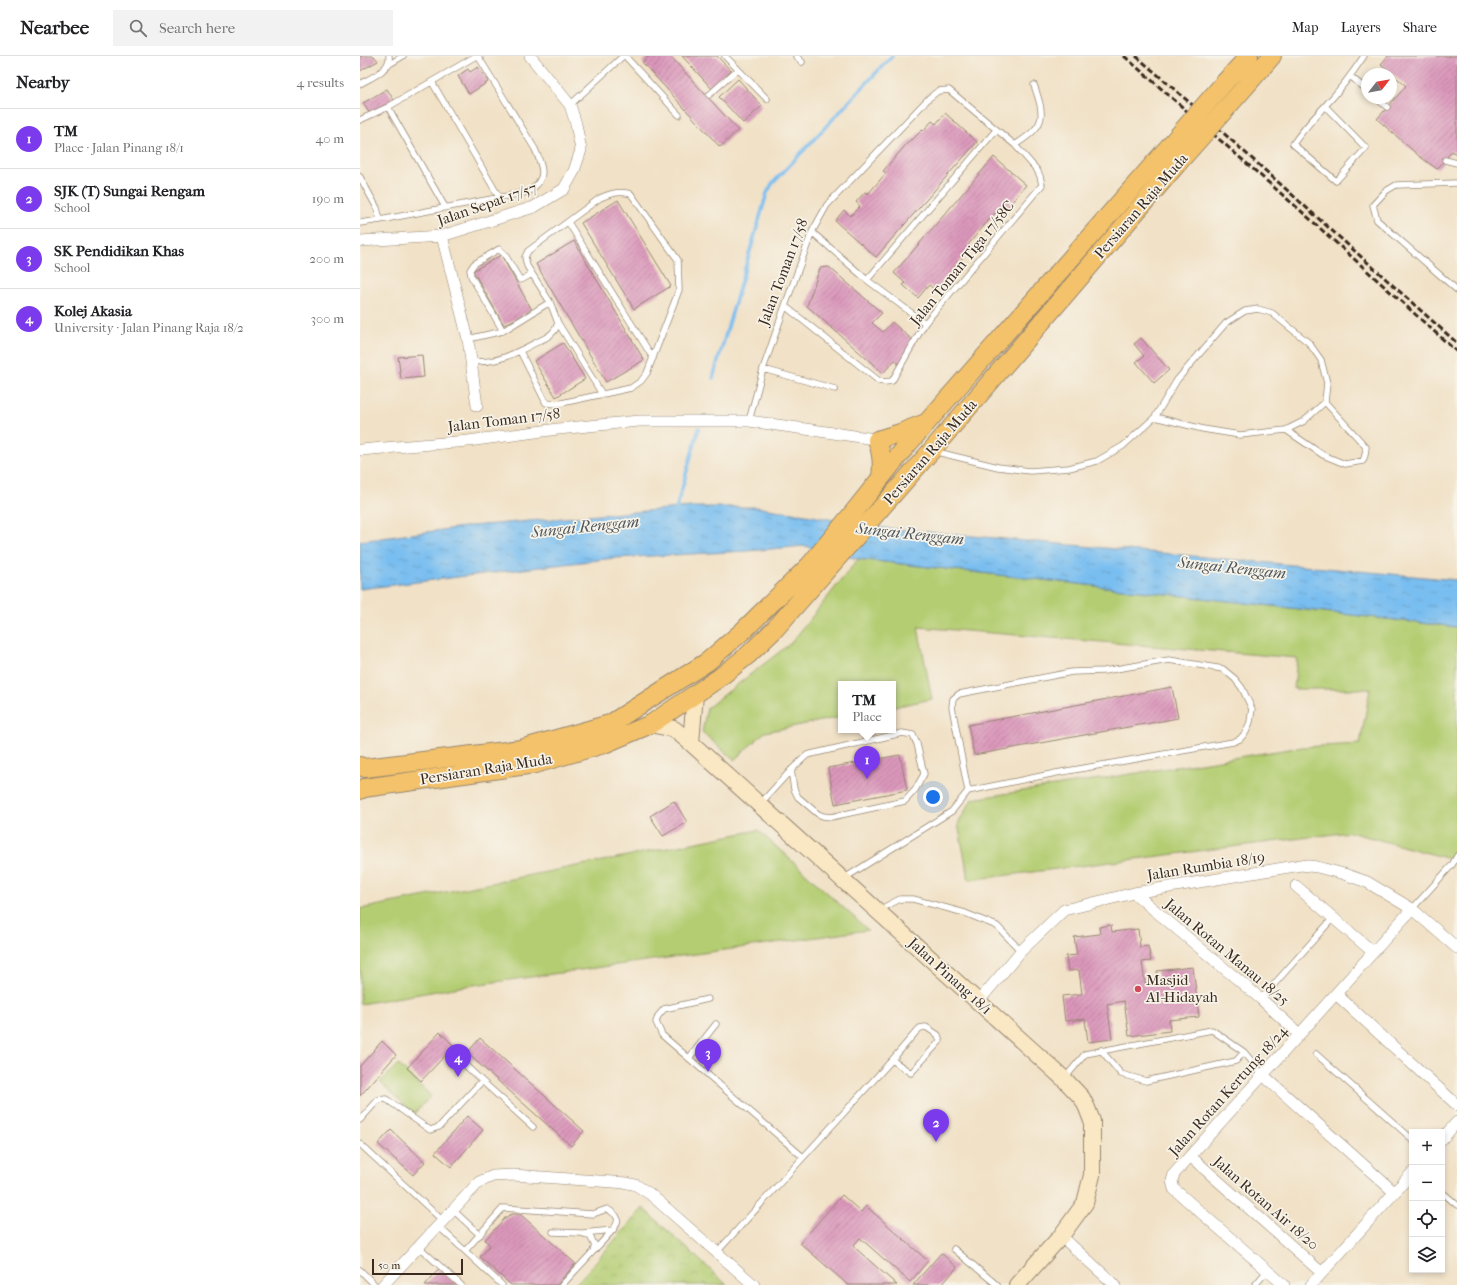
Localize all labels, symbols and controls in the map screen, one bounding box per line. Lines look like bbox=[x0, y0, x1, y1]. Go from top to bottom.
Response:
search box bbox=[113, 10, 393, 46]
text: Nearbee bbox=[20, 17, 89, 39]
icon: search bbox=[127, 17, 149, 39]
text: Search here bbox=[159, 19, 235, 37]
text: Map bbox=[1292, 19, 1319, 36]
text: Layers bbox=[1341, 19, 1381, 36]
text: Share bbox=[1403, 19, 1437, 36]
north arrow bbox=[1361, 68, 1397, 104]
text: Nearby bbox=[16, 72, 70, 92]
text: 4 results bbox=[297, 75, 344, 90]
text: TM bbox=[54, 122, 78, 140]
text: 1 bbox=[27, 131, 31, 146]
text: 40 m bbox=[316, 131, 344, 146]
text: Place · Jalan Pinang 18/1 bbox=[54, 140, 184, 155]
street label: Persiaran Raja Muda bbox=[1090, 149, 1192, 262]
street label: Jalan Sepat 17/57 bbox=[434, 179, 539, 230]
text: SJK (T) Sungai Rengam bbox=[54, 182, 205, 200]
text: 2 bbox=[26, 191, 32, 206]
text: 190 m bbox=[312, 191, 344, 206]
street label: Jalan Toman Tiga 17/58C bbox=[905, 197, 1018, 330]
text: School bbox=[54, 200, 90, 215]
street label: Jalan Toman 17/58 bbox=[754, 216, 812, 329]
text: SK Pendidikan Khas bbox=[54, 242, 184, 260]
text: 3 bbox=[26, 251, 32, 266]
text: 200 m bbox=[309, 251, 344, 266]
text: School bbox=[54, 260, 90, 275]
text: Kolej Akasia bbox=[54, 302, 132, 320]
text: 4 bbox=[25, 311, 33, 326]
text: 300 m bbox=[311, 311, 344, 326]
text: University · Jalan Pinang Raja 18/2 bbox=[54, 320, 244, 335]
street label: Persiaran Raja Muda bbox=[879, 395, 981, 508]
street label: Jalan Toman 17/58 bbox=[446, 404, 561, 436]
water label: Sungai Renggam bbox=[529, 511, 640, 542]
water label: Sungai Renggam bbox=[854, 518, 965, 549]
water label: Sungai Renggam bbox=[1176, 552, 1287, 583]
popup bbox=[838, 681, 896, 733]
text: TM bbox=[852, 691, 876, 709]
text: Place bbox=[852, 709, 882, 724]
pin: 1 bbox=[854, 746, 880, 779]
street label: Persiaran Raja Muda bbox=[419, 749, 555, 788]
your location bbox=[923, 787, 943, 807]
street label: Jalan Rumbia 18/19 bbox=[1145, 848, 1266, 884]
street label: Jalan Rotan Manau 18/25 bbox=[1161, 894, 1293, 1009]
street label: Jalan Pinang 18/1 bbox=[904, 933, 995, 1018]
place label: Masjid Al-Hidayah bbox=[1145, 971, 1219, 1006]
marker: Masjid Al-Hidayah bbox=[1133, 984, 1143, 994]
street label: Jalan Rotan Kertung 18/24 bbox=[1164, 1021, 1292, 1161]
pin: 3 bbox=[695, 1039, 721, 1072]
pin: 4 bbox=[445, 1044, 471, 1077]
pin: 2 bbox=[923, 1109, 949, 1142]
map controls bbox=[1409, 1129, 1445, 1273]
button: + bbox=[1409, 1129, 1445, 1165]
street label: Jalan Rotan Air 18/20 bbox=[1209, 1152, 1322, 1254]
button: − bbox=[1409, 1165, 1445, 1201]
button: locate bbox=[1409, 1201, 1445, 1237]
button: layers bbox=[1409, 1237, 1445, 1273]
scale bar bbox=[372, 1257, 463, 1276]
text: 50 m bbox=[378, 1259, 400, 1272]

